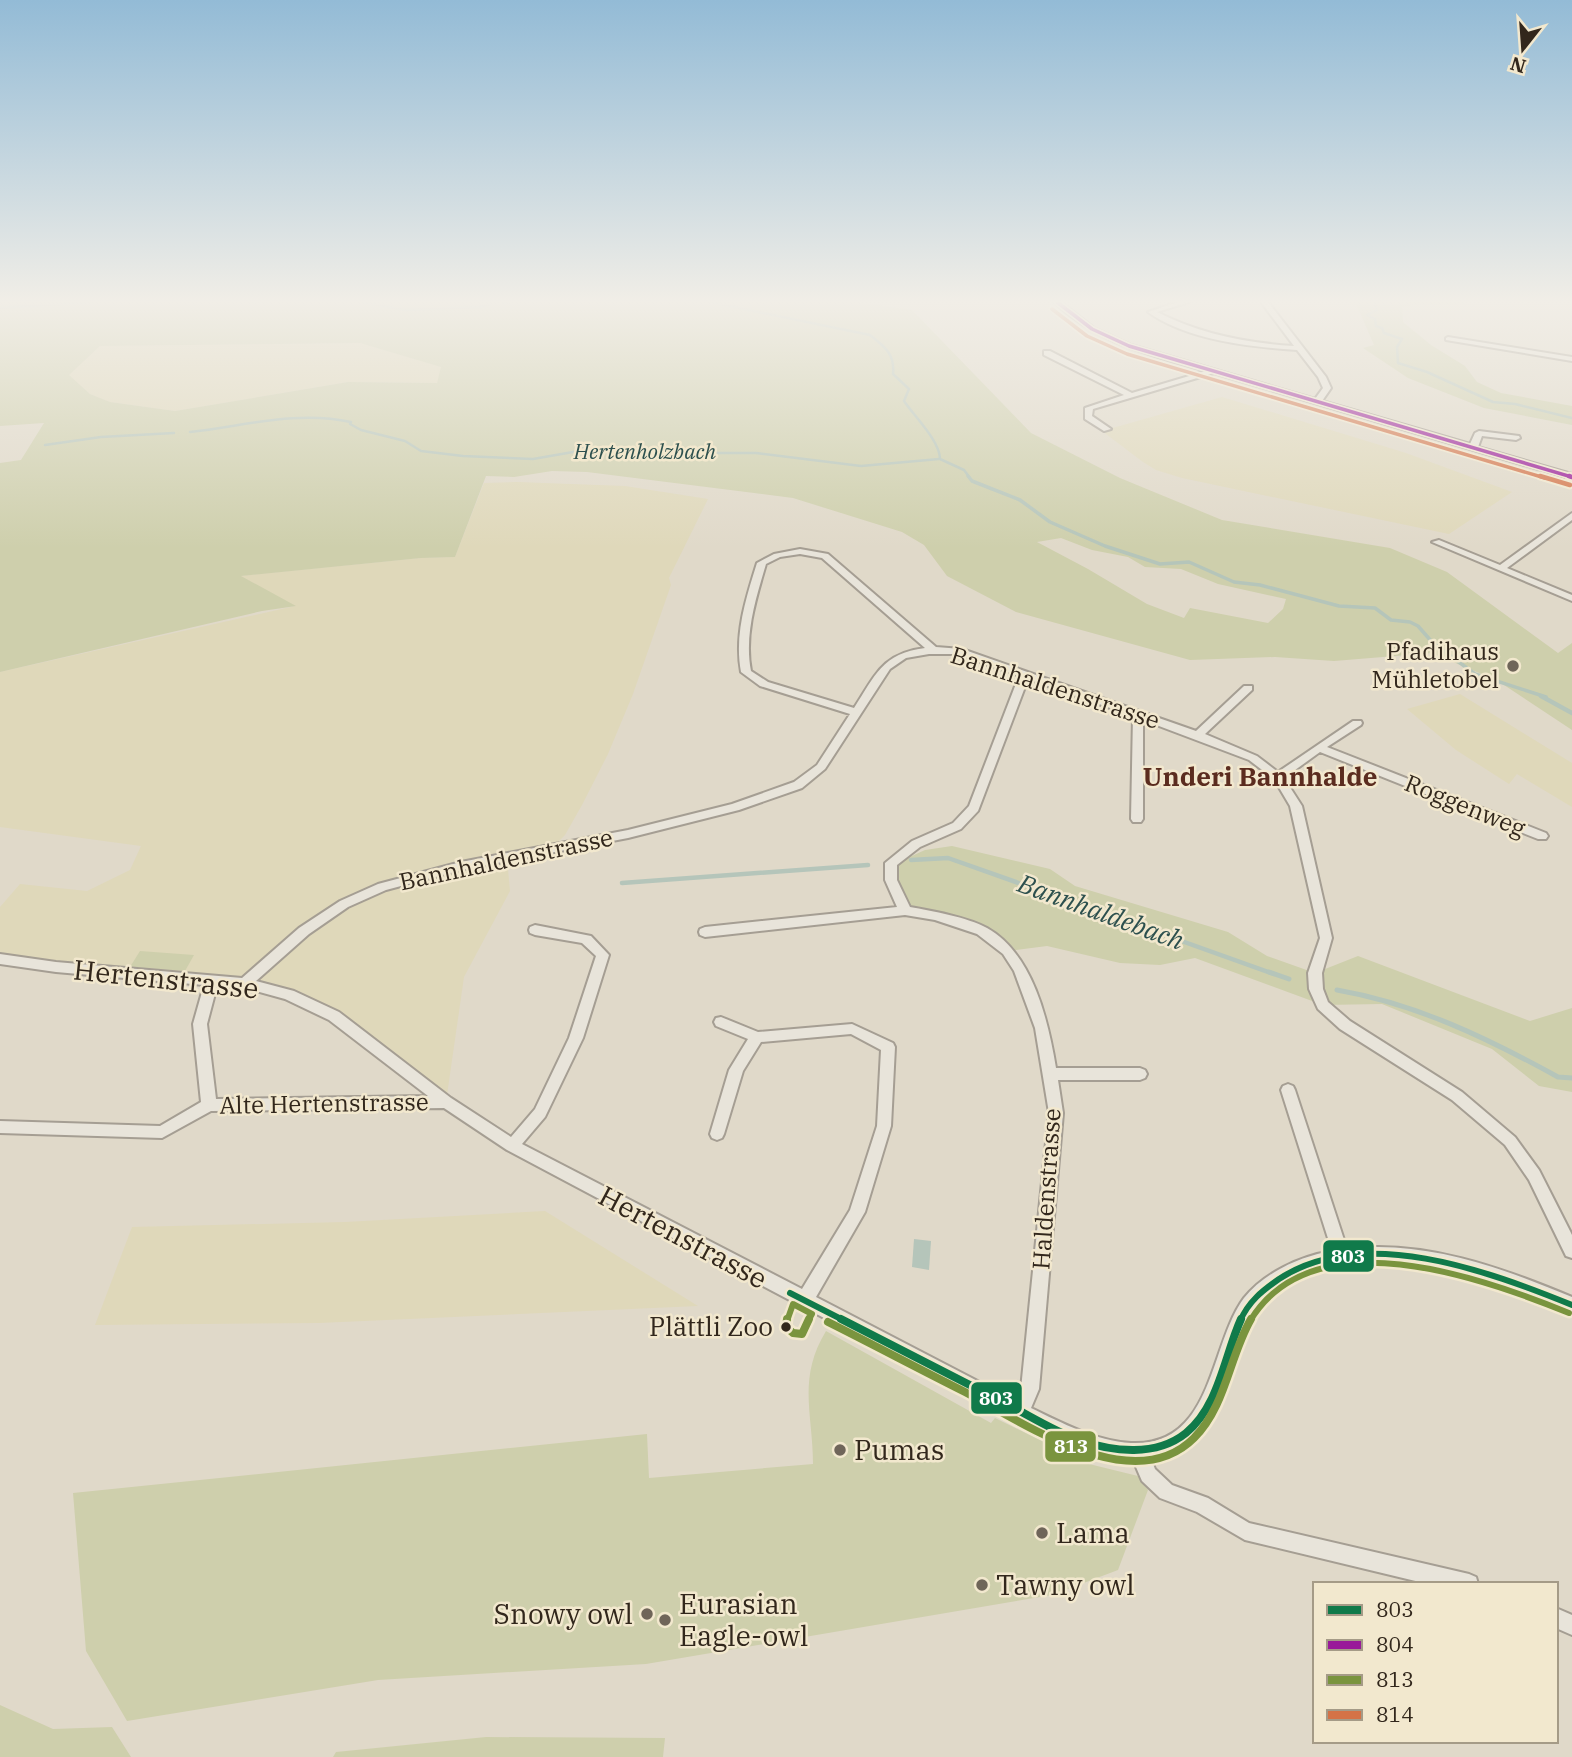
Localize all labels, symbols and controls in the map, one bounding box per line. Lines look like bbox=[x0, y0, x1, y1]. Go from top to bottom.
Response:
north arrow bbox=[1488, 14, 1558, 84]
text: N bbox=[1507, 52, 1529, 79]
water label: Hertenholzbach bbox=[573, 437, 717, 465]
place label: Pfadihaus Mühletobel bbox=[1372, 635, 1499, 695]
street label: Bannhaldenstrasse bbox=[947, 638, 1164, 736]
marker: Pfadihaus Mühletobel bbox=[1505, 658, 1521, 674]
district label: Underi Bannhalde bbox=[1143, 759, 1377, 793]
street label: Roggenweg bbox=[1400, 766, 1531, 844]
street label: Bannhaldenstrasse bbox=[396, 821, 616, 897]
water label: Bannhaldebach bbox=[1013, 865, 1190, 957]
street label: Hertenstrasse bbox=[72, 950, 260, 1007]
street label: Alte Hertenstrasse bbox=[219, 1085, 429, 1121]
street label: Haldenstrasse bbox=[1024, 1107, 1068, 1271]
street label: Hertenstrasse bbox=[593, 1177, 774, 1296]
line badge: 803 bbox=[1322, 1239, 1375, 1273]
text: 803 bbox=[1331, 1244, 1365, 1268]
place label: Plättli Zoo bbox=[649, 1309, 773, 1343]
marker: Plättli Zoo bbox=[779, 1320, 793, 1334]
line badge: 803 bbox=[970, 1381, 1023, 1415]
text: 803 bbox=[979, 1386, 1013, 1410]
line badge: 813 bbox=[1044, 1430, 1097, 1463]
place label: Pumas bbox=[854, 1431, 944, 1468]
text: 813 bbox=[1054, 1434, 1088, 1458]
marker: Pumas bbox=[832, 1442, 848, 1458]
place label: Lama bbox=[1056, 1514, 1130, 1551]
marker: Lama bbox=[1034, 1525, 1050, 1541]
place label: Tawny owl bbox=[996, 1566, 1135, 1603]
marker: Tawny owl bbox=[974, 1577, 990, 1593]
legend bbox=[1313, 1582, 1558, 1743]
place label: Eurasian Eagle-owl bbox=[679, 1585, 808, 1654]
place label: Snowy owl bbox=[494, 1595, 633, 1632]
text: 803 bbox=[1376, 1595, 1414, 1623]
marker: Snowy owl bbox=[639, 1606, 655, 1622]
marker: Eurasian Eagle-owl bbox=[657, 1612, 673, 1628]
text: 804 bbox=[1376, 1630, 1414, 1658]
text: 813 bbox=[1376, 1665, 1414, 1693]
text: 814 bbox=[1376, 1700, 1414, 1728]

